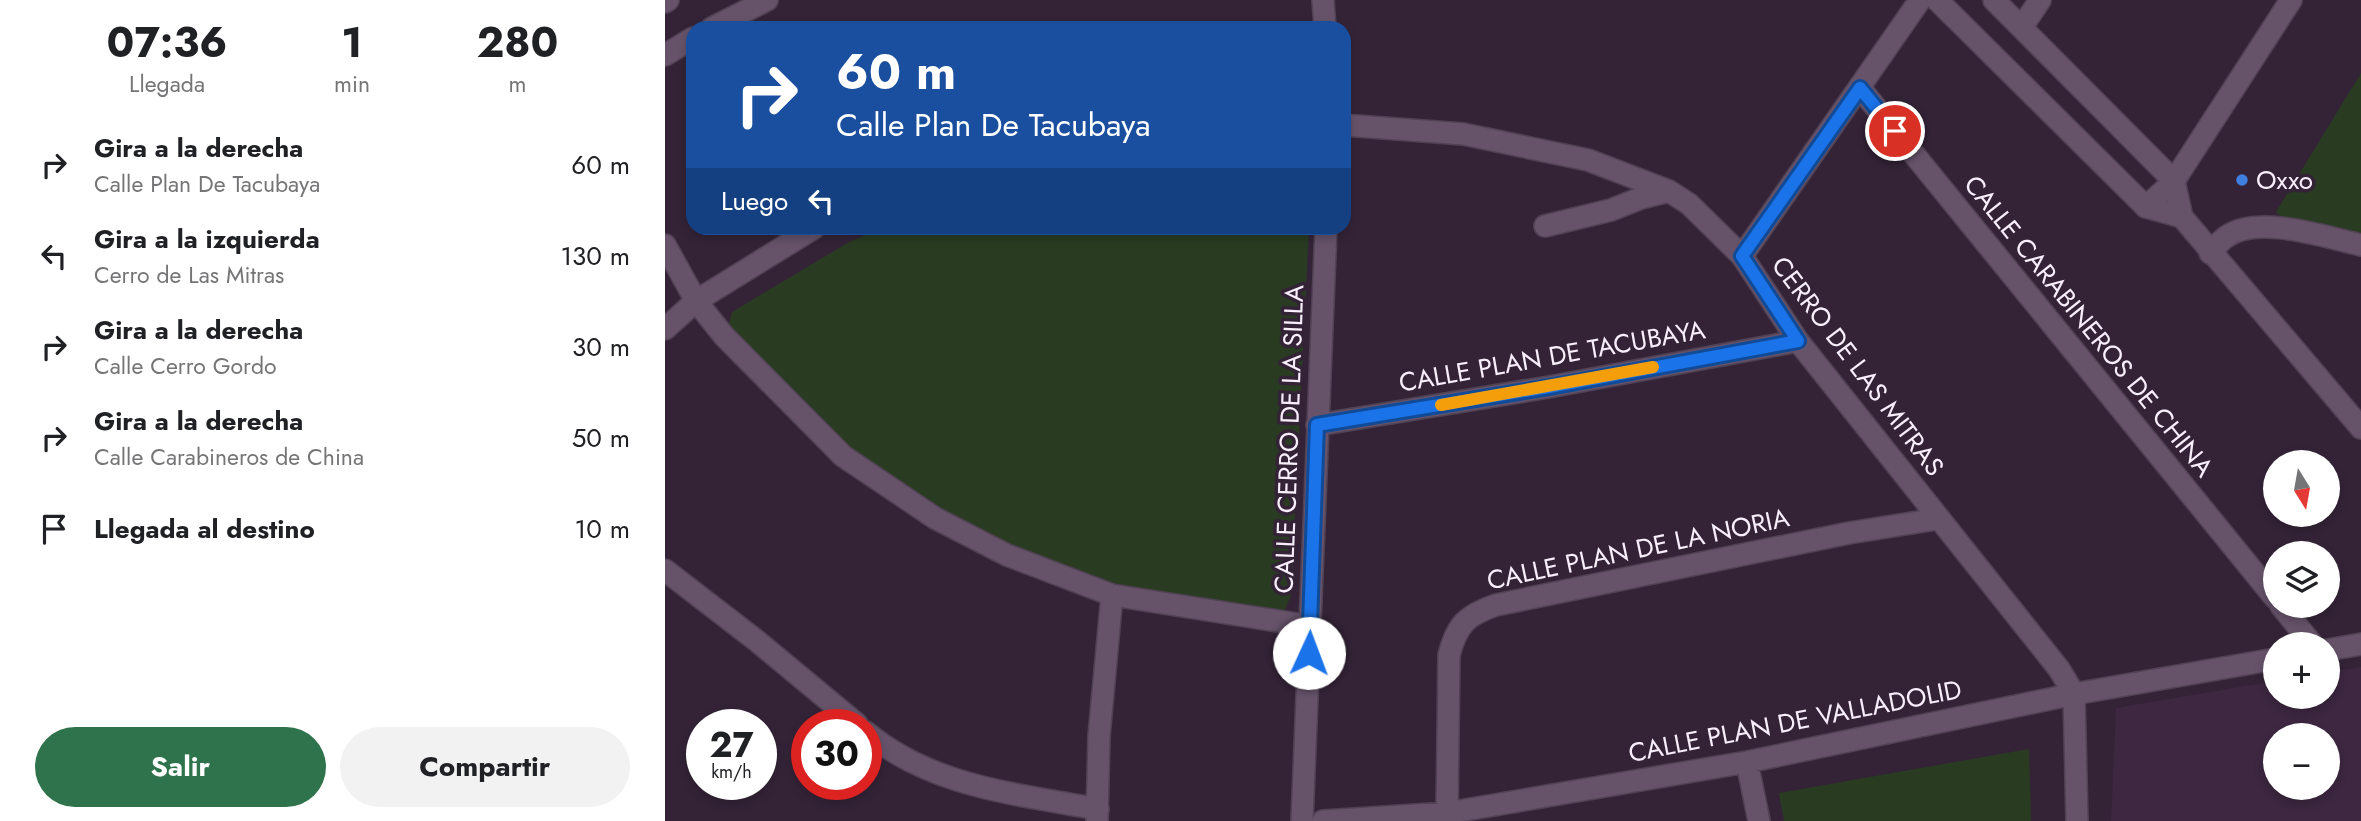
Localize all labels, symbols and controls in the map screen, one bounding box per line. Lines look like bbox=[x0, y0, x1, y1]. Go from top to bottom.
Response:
text: 07:36 bbox=[107, 12, 227, 73]
text: 1 bbox=[341, 12, 363, 73]
text: 280 bbox=[477, 12, 558, 73]
text: 60 m bbox=[836, 37, 956, 107]
icon: right bbox=[721, 49, 812, 140]
text: Llegada bbox=[129, 67, 205, 101]
text: min bbox=[334, 67, 370, 101]
text: m bbox=[509, 67, 527, 101]
pin bbox=[1865, 101, 1925, 161]
text: Calle Plan De Tacubaya bbox=[836, 102, 1151, 148]
icon: arrive bbox=[1876, 112, 1914, 150]
text: Gira a la derecha bbox=[94, 129, 303, 167]
icon: right bbox=[35, 146, 73, 184]
text: 60 m bbox=[571, 146, 630, 184]
place label: Oxxo bbox=[2256, 161, 2313, 199]
text: Calle Plan De Tacubaya bbox=[94, 167, 320, 201]
street label: CALLE CARABINEROS DE CHINA bbox=[1955, 167, 2223, 486]
marker: Oxxo bbox=[2234, 172, 2250, 188]
text: Luego bbox=[721, 182, 788, 220]
icon: left bbox=[802, 182, 840, 220]
text: Gira a la izquierda bbox=[94, 220, 320, 258]
icon: left bbox=[35, 237, 73, 275]
text: 130 m bbox=[560, 237, 630, 275]
street label: CERRO DE LAS MITRAS bbox=[1763, 248, 1953, 484]
text: Cerro de Las Mitras bbox=[94, 258, 284, 292]
street label: CALLE CERRO DE LA SILLA bbox=[1265, 283, 1313, 594]
street label: CALLE PLAN DE TACUBAYA bbox=[1396, 310, 1709, 402]
text: Gira a la derecha bbox=[94, 311, 303, 349]
icon: right bbox=[35, 328, 73, 366]
text: 30 m bbox=[572, 328, 630, 366]
text: Calle Cerro Gordo bbox=[94, 349, 277, 383]
text: Gira a la derecha bbox=[94, 402, 303, 440]
icon: right bbox=[35, 419, 73, 457]
text: 50 m bbox=[572, 419, 630, 457]
text: Calle Carabineros de China bbox=[94, 440, 364, 474]
north arrow bbox=[2263, 450, 2340, 527]
map controls bbox=[2263, 450, 2340, 800]
street label: CALLE PLAN DE LA NORIA bbox=[1483, 498, 1793, 600]
icon: arrive bbox=[35, 510, 73, 548]
text: Llegada al destino bbox=[94, 510, 315, 548]
text: 10 m bbox=[575, 510, 630, 548]
button: layers bbox=[2263, 541, 2340, 618]
position arrow bbox=[1272, 616, 1346, 690]
button: + bbox=[2263, 632, 2340, 709]
street label: CALLE PLAN DE VALLADOLID bbox=[1625, 670, 1965, 772]
speed limit sign: 30 bbox=[791, 709, 882, 800]
text: 27 bbox=[709, 720, 754, 770]
button: − bbox=[2263, 723, 2340, 800]
button: Salir bbox=[35, 727, 326, 807]
button: Compartir bbox=[340, 727, 630, 807]
text: km/h bbox=[711, 759, 752, 785]

